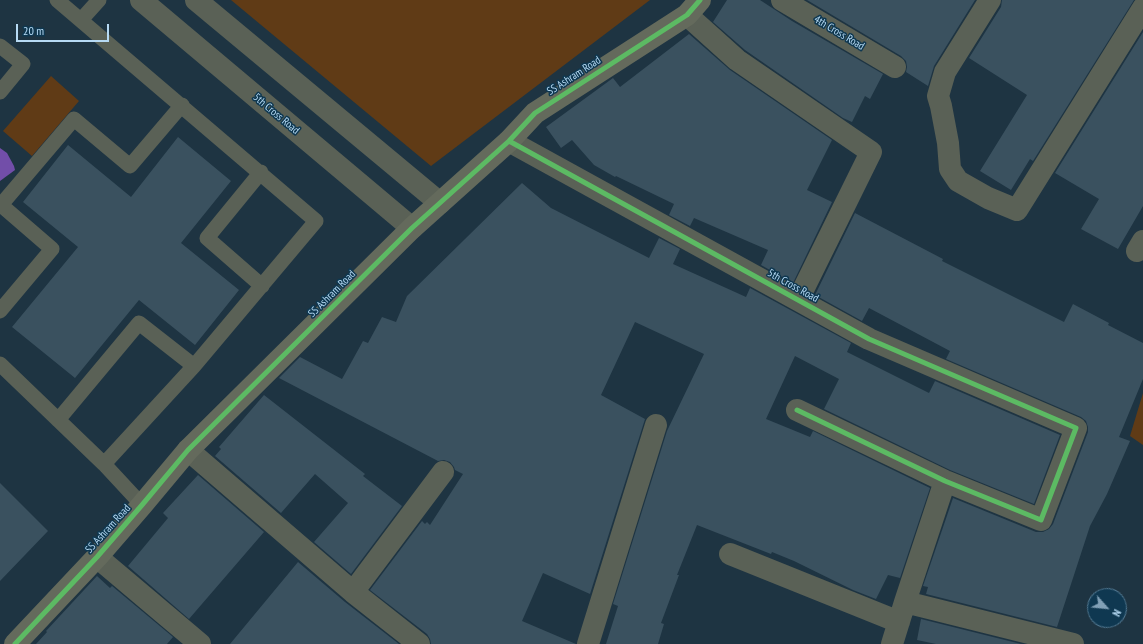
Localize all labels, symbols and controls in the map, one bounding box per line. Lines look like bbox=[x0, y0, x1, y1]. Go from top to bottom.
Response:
street label: 4th Cross Road bbox=[811, 13, 867, 53]
scale bar bbox=[18, 16, 111, 42]
text: 20 m bbox=[23, 23, 44, 38]
street label: SS Ashram Road bbox=[545, 54, 603, 98]
street label: 5th Cross Road bbox=[250, 91, 302, 137]
street label: 5th Cross Road bbox=[765, 267, 821, 305]
street label: SS Ashram Road bbox=[306, 268, 358, 320]
street label: SS Ashram Road bbox=[83, 502, 133, 556]
north arrow bbox=[1087, 588, 1127, 628]
text: N bbox=[1109, 607, 1124, 619]

